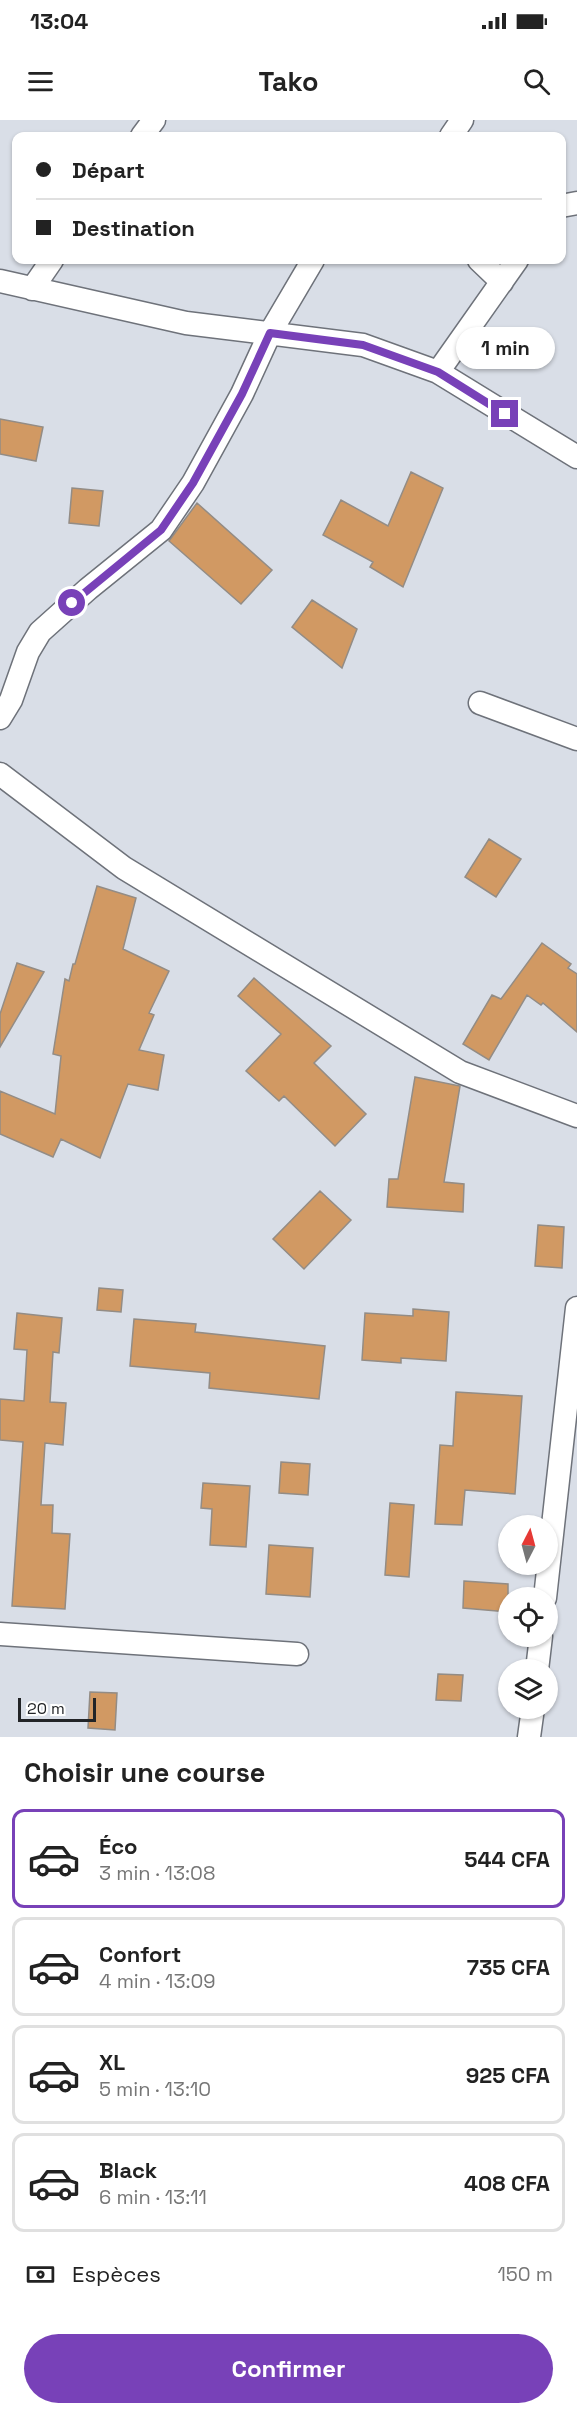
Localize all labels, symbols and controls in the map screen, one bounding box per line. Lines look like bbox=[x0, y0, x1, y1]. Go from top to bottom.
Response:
text: 13:04 bbox=[30, 7, 88, 35]
text: Tako bbox=[258, 64, 319, 99]
icon: menu bbox=[24, 65, 57, 98]
icon: search bbox=[520, 65, 553, 98]
text: Départ bbox=[72, 156, 145, 184]
text: Destination bbox=[72, 214, 195, 242]
callout: 1 min bbox=[456, 327, 554, 369]
text: 1 min bbox=[481, 335, 530, 361]
route end bbox=[491, 400, 518, 427]
route start bbox=[58, 589, 85, 616]
north arrow bbox=[498, 1515, 558, 1575]
map controls bbox=[498, 1515, 558, 1719]
button: locate bbox=[498, 1587, 558, 1647]
button: layers bbox=[498, 1659, 558, 1719]
scale bar bbox=[18, 1695, 96, 1722]
text: 20 m bbox=[27, 1698, 65, 1719]
text: Choisir une course bbox=[24, 1755, 265, 1790]
icon: car bbox=[27, 1832, 81, 1886]
text: Éco bbox=[99, 1832, 138, 1860]
text: 544 CFA bbox=[464, 1845, 550, 1873]
text: 3 min · 13:08 bbox=[99, 1860, 215, 1886]
icon: car bbox=[27, 1940, 81, 1994]
text: Confort bbox=[99, 1940, 181, 1968]
text: 735 CFA bbox=[467, 1953, 550, 1981]
text: 4 min · 13:09 bbox=[99, 1968, 216, 1994]
icon: car bbox=[27, 2048, 81, 2102]
text: XL bbox=[99, 2048, 125, 2076]
text: 925 CFA bbox=[466, 2061, 550, 2089]
text: 5 min · 13:10 bbox=[99, 2076, 211, 2102]
icon: car bbox=[27, 2156, 81, 2210]
text: Black bbox=[99, 2156, 157, 2184]
text: 408 CFA bbox=[464, 2169, 550, 2197]
text: 6 min · 13:11 bbox=[99, 2184, 207, 2210]
icon: cash bbox=[24, 2258, 57, 2291]
text: Espèces bbox=[72, 2260, 161, 2288]
text: 150 m bbox=[498, 2261, 553, 2287]
button: Confirmer bbox=[24, 2334, 553, 2403]

